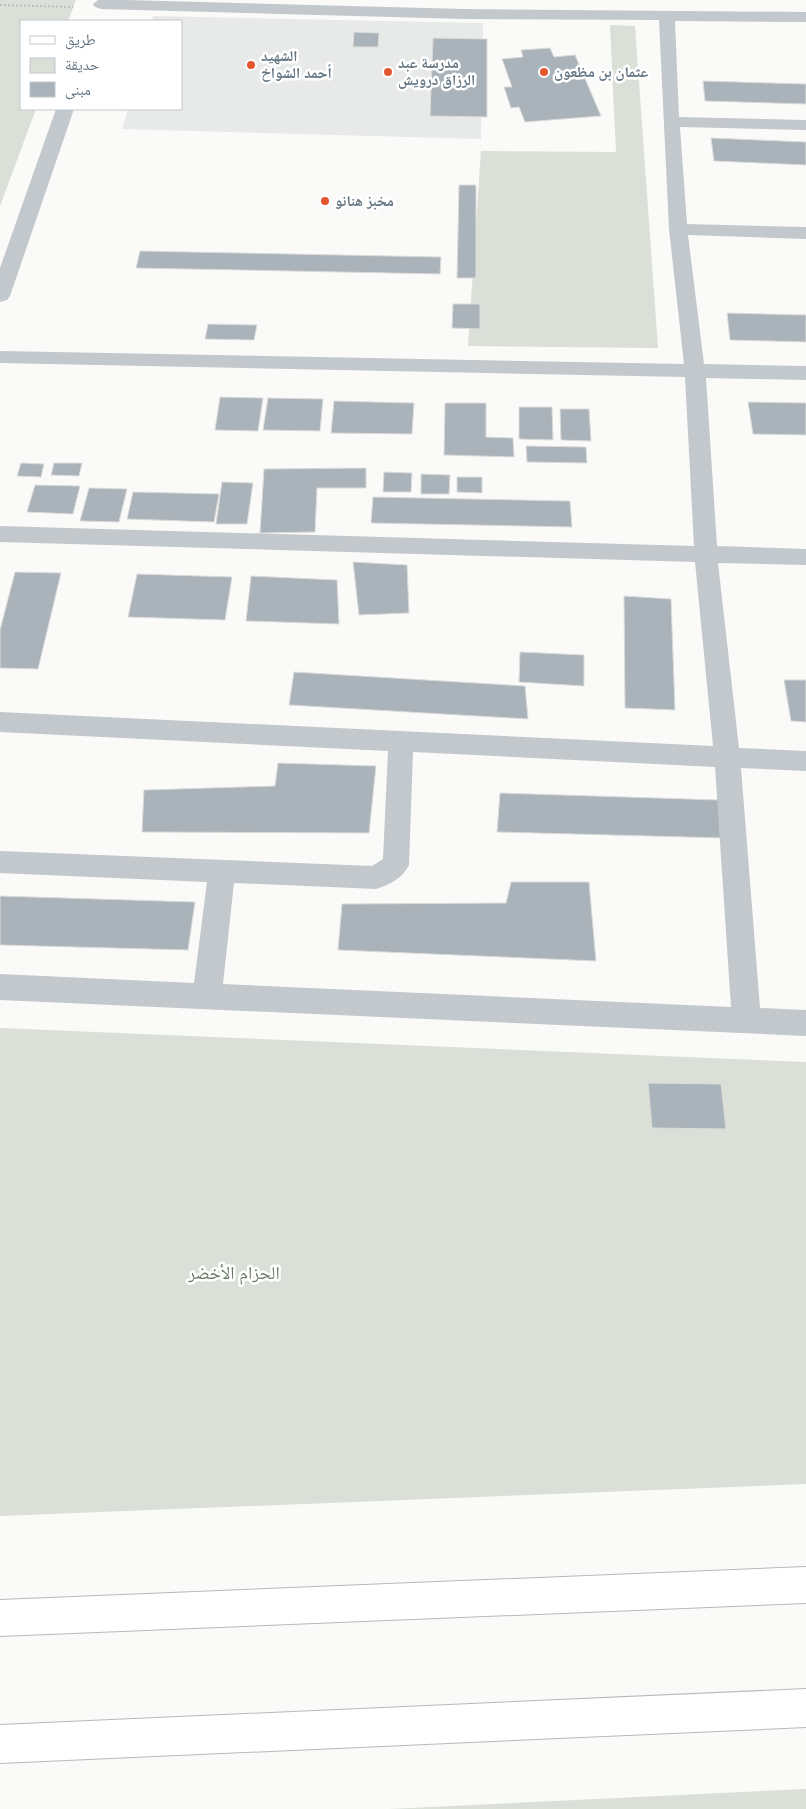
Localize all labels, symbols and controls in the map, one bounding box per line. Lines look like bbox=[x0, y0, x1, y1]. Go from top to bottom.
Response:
legend bbox=[20, 20, 182, 110]
text: طريق bbox=[65, 30, 96, 50]
place label: الشهيد أحمد الشواخ bbox=[261, 46, 332, 82]
place label: مدرسة عبد الرزاق درويش bbox=[398, 53, 475, 89]
text: حديقة bbox=[65, 55, 100, 74]
marker: الشهيد أحمد الشواخ bbox=[245, 59, 257, 71]
place label: عثمان بن مظعون bbox=[554, 62, 648, 81]
marker: مدرسة عبد الرزاق درويش bbox=[382, 66, 394, 78]
marker: عثمان بن مظعون bbox=[538, 66, 550, 78]
text: مبنى bbox=[65, 80, 91, 100]
place label: مخبز هنانو bbox=[335, 191, 394, 210]
marker: مخبز هنانو bbox=[319, 195, 331, 207]
park label: الحزام الأخضر bbox=[187, 1261, 280, 1285]

